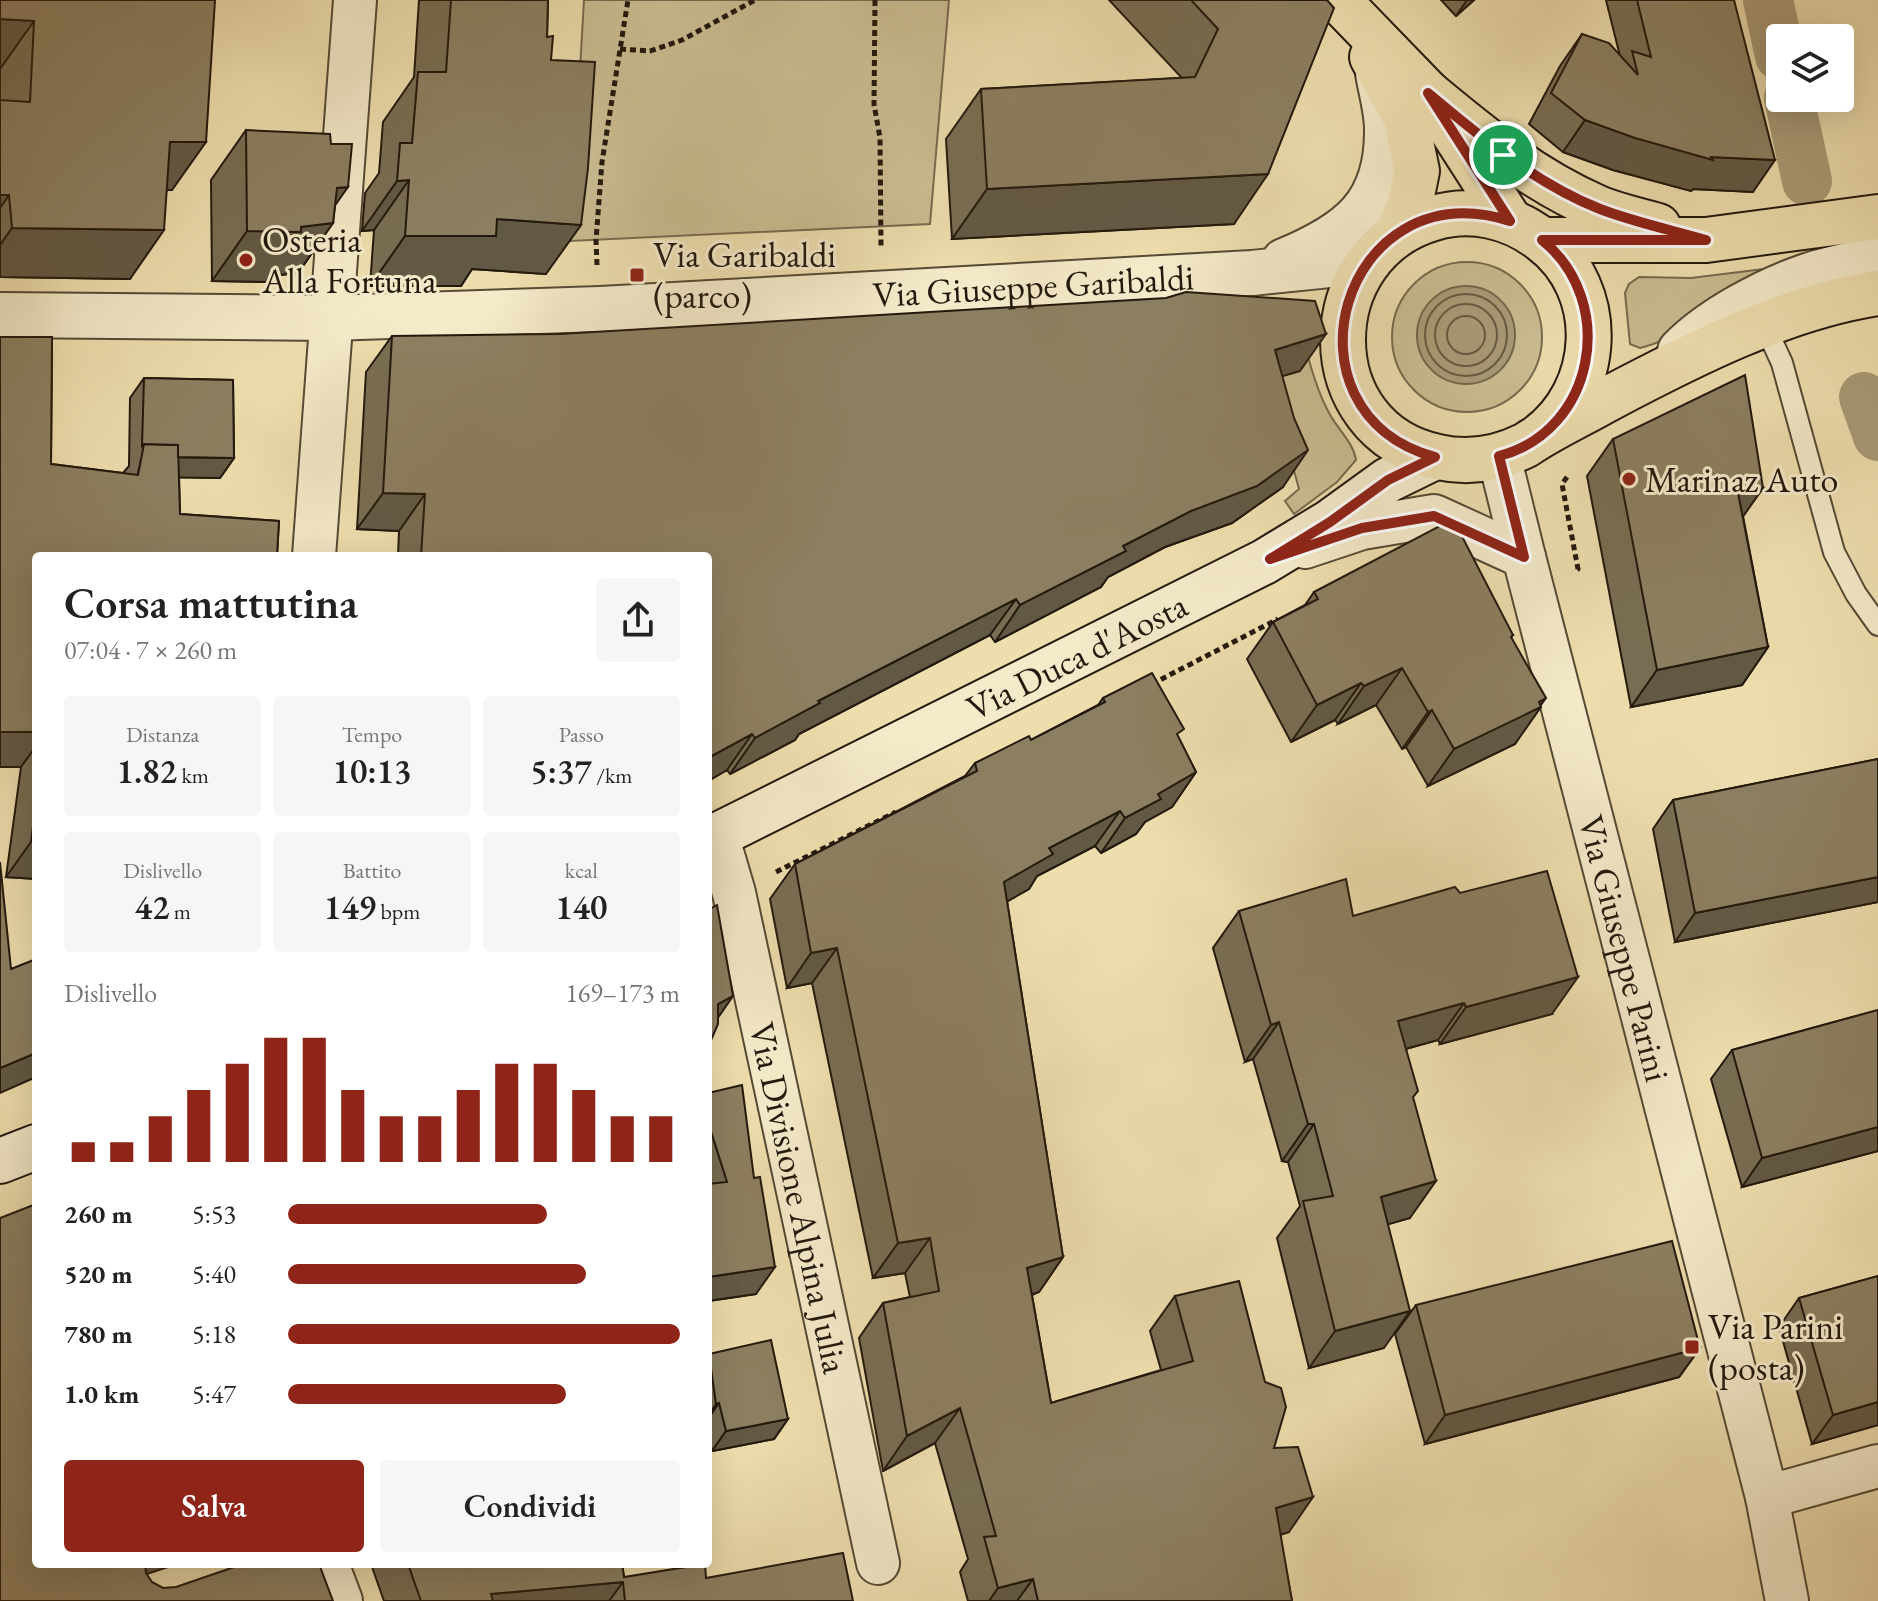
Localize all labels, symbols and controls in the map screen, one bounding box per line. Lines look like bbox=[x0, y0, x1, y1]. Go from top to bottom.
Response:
map controls bbox=[1766, 24, 1854, 112]
button: layers bbox=[1766, 24, 1854, 112]
pin bbox=[1469, 121, 1537, 189]
icon: arrive bbox=[1481, 133, 1525, 177]
place label: Osteria Alla Fortuna bbox=[261, 216, 437, 304]
place label: Via Garibaldi (parco) bbox=[653, 231, 836, 319]
marker: Osteria Alla Fortuna bbox=[237, 251, 255, 269]
street label: Via Giuseppe Garibaldi bbox=[871, 253, 1195, 317]
marker: Via Garibaldi (parco) bbox=[628, 266, 646, 284]
place label: Marinaz Auto bbox=[1645, 456, 1838, 503]
marker: Marinaz Auto bbox=[1620, 470, 1638, 488]
text: Corsa mattutina bbox=[64, 574, 358, 631]
button: share bbox=[596, 578, 680, 662]
street label: Via Duca d'Aosta bbox=[958, 581, 1195, 731]
text: 07:04 · 7 × 260 m bbox=[64, 633, 237, 667]
text: Distanza bbox=[126, 720, 199, 749]
text: Tempo bbox=[342, 720, 402, 749]
text: Passo bbox=[559, 720, 604, 749]
text: 1.82 bbox=[116, 749, 177, 793]
text: 10:13 bbox=[333, 749, 411, 793]
text: 5:37 bbox=[530, 749, 592, 793]
text: km bbox=[177, 761, 209, 790]
text: /km bbox=[592, 761, 632, 790]
street label: Via Giuseppe Parini bbox=[1568, 810, 1682, 1087]
text: Dislivello bbox=[123, 856, 202, 885]
text: Battito bbox=[343, 856, 401, 885]
text: kcal bbox=[565, 856, 598, 885]
text: 42 bbox=[134, 885, 169, 929]
text: 149 bbox=[324, 885, 376, 929]
text: 140 bbox=[555, 885, 607, 929]
text: m bbox=[169, 897, 191, 926]
text: bpm bbox=[376, 897, 420, 926]
text: Dislivello bbox=[64, 976, 157, 1010]
text: 169–173 m bbox=[565, 976, 680, 1010]
street label: Via Divisione Alpina Julia bbox=[739, 1018, 860, 1378]
text: 260 m bbox=[64, 1197, 132, 1231]
text: 5:53 bbox=[192, 1197, 236, 1231]
text: 520 m bbox=[64, 1257, 132, 1291]
text: 5:40 bbox=[192, 1257, 236, 1291]
place label: Via Parini (posta) bbox=[1708, 1303, 1843, 1391]
text: 780 m bbox=[64, 1317, 132, 1351]
text: 5:18 bbox=[192, 1317, 236, 1351]
marker: Via Parini (posta) bbox=[1683, 1338, 1701, 1356]
text: 1.0 km bbox=[64, 1377, 139, 1411]
text: 5:47 bbox=[192, 1377, 236, 1411]
button: Salva bbox=[64, 1460, 364, 1552]
button: Condividi bbox=[380, 1460, 680, 1552]

